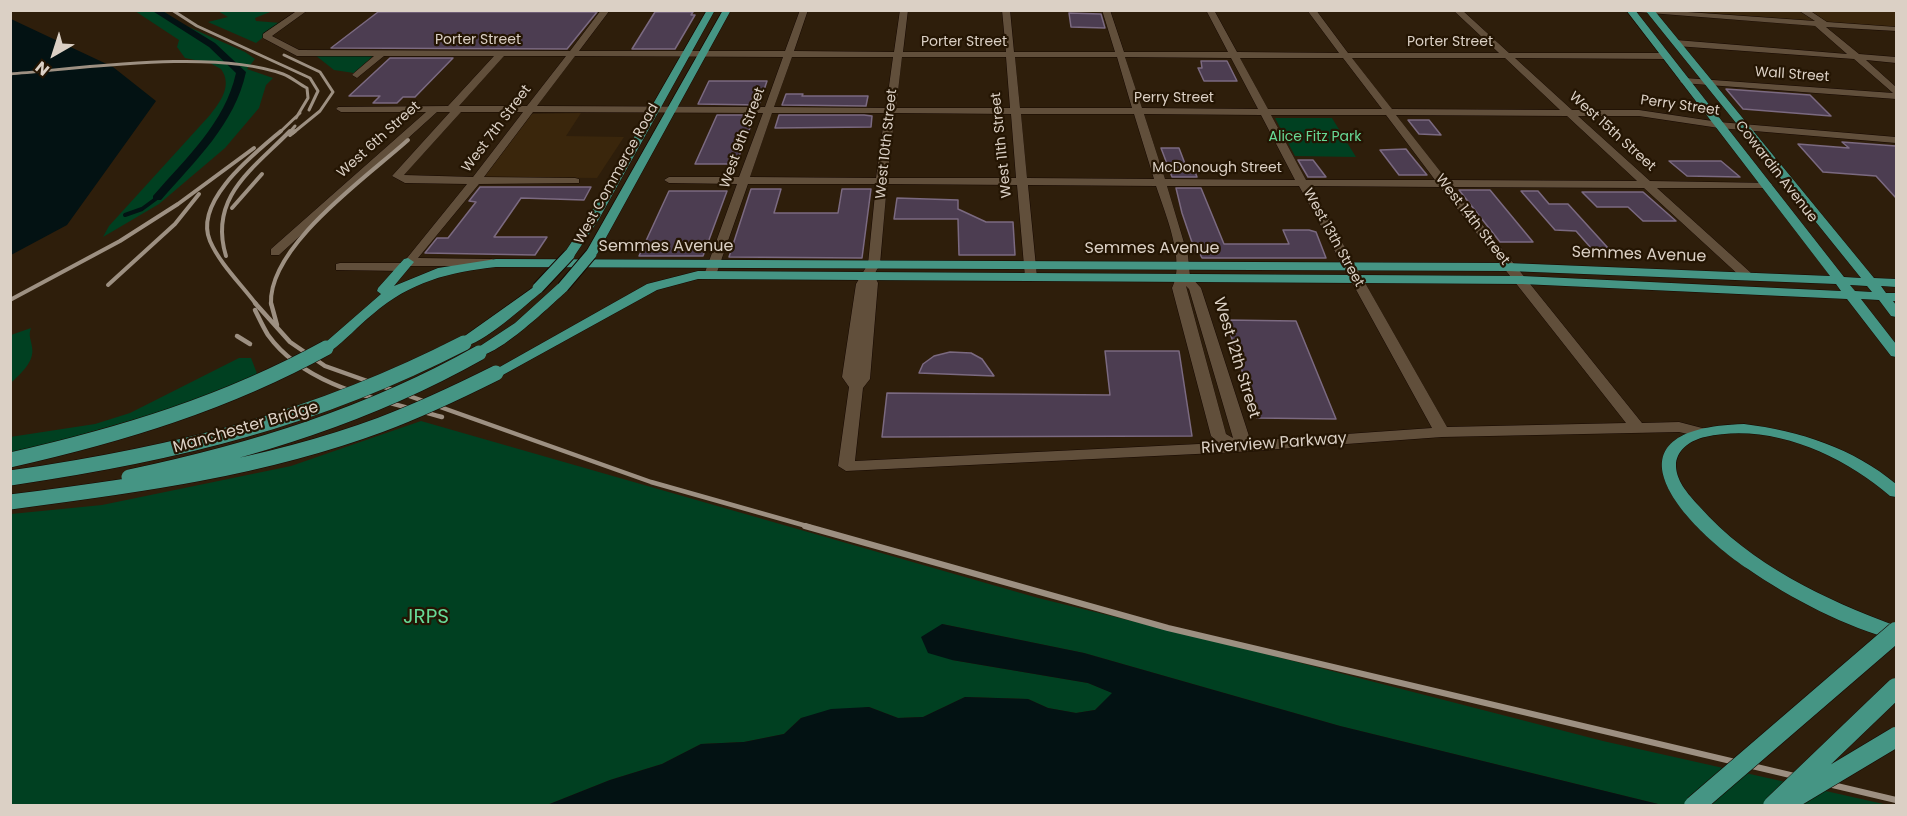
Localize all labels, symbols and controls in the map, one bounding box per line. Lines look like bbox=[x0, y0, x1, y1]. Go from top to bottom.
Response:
north arrow bbox=[24, 24, 84, 84]
street label: Porter Street bbox=[435, 32, 521, 48]
street label: Porter Street bbox=[921, 34, 1007, 50]
street label: Porter Street bbox=[1407, 34, 1493, 50]
text: N bbox=[30, 56, 54, 81]
street label: Wall Street bbox=[1754, 64, 1830, 86]
street label: West 7th Street bbox=[459, 82, 535, 176]
street label: West 9th Street bbox=[717, 85, 769, 191]
street label: West 10th Street bbox=[873, 88, 901, 200]
street label: West 15th Street bbox=[1565, 89, 1659, 175]
street label: Perry Street bbox=[1134, 90, 1214, 106]
street label: West 11th Street bbox=[988, 91, 1016, 199]
street label: Perry Street bbox=[1639, 92, 1721, 120]
street label: West 6th Street bbox=[334, 98, 424, 182]
street label: West Commerce Road bbox=[571, 101, 663, 247]
street label: Cowardin Avenue bbox=[1731, 118, 1821, 226]
park label: Alice Fitz Park bbox=[1269, 129, 1361, 145]
street label: McDonough Street bbox=[1152, 160, 1282, 176]
street label: West 14th Street bbox=[1431, 171, 1513, 269]
street label: West 13th Street bbox=[1299, 186, 1367, 290]
street label: Semmes Avenue bbox=[599, 237, 733, 257]
street label: Semmes Avenue bbox=[1085, 239, 1219, 259]
street label: Semmes Avenue bbox=[1571, 243, 1707, 267]
street label: West 12th Street bbox=[1208, 295, 1264, 421]
street label: Manchester Bridge bbox=[171, 398, 321, 458]
street label: Riverview Parkway bbox=[1201, 429, 1347, 459]
park label: JRPS bbox=[403, 606, 449, 630]

